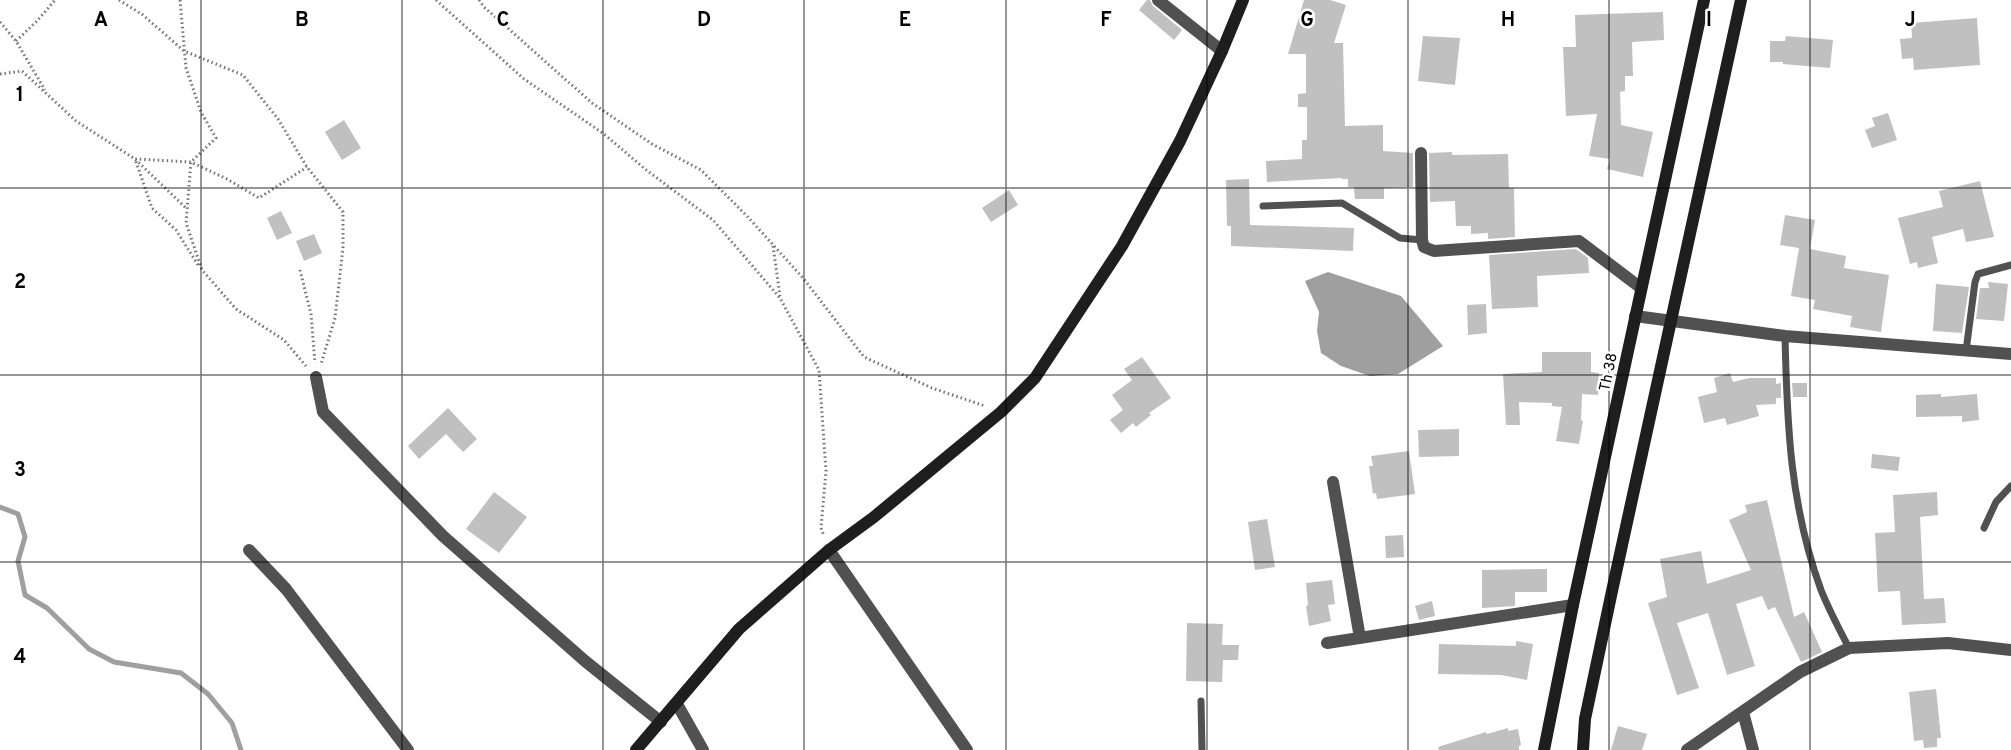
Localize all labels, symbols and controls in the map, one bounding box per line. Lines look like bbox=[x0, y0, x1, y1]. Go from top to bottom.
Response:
text: A bbox=[94, 8, 108, 34]
text: B bbox=[295, 8, 309, 34]
text: C bbox=[497, 8, 509, 34]
text: D bbox=[697, 8, 711, 34]
text: E bbox=[899, 8, 911, 34]
text: F bbox=[1100, 8, 1112, 34]
text: G bbox=[1300, 8, 1314, 34]
text: H bbox=[1501, 8, 1515, 34]
text: I bbox=[1706, 8, 1712, 34]
text: J bbox=[1904, 8, 1916, 34]
text: 1 bbox=[16, 83, 24, 109]
text: 2 bbox=[14, 270, 26, 296]
street label: Th 38 bbox=[1596, 351, 1623, 393]
text: 3 bbox=[14, 458, 26, 484]
text: 4 bbox=[14, 645, 26, 671]

